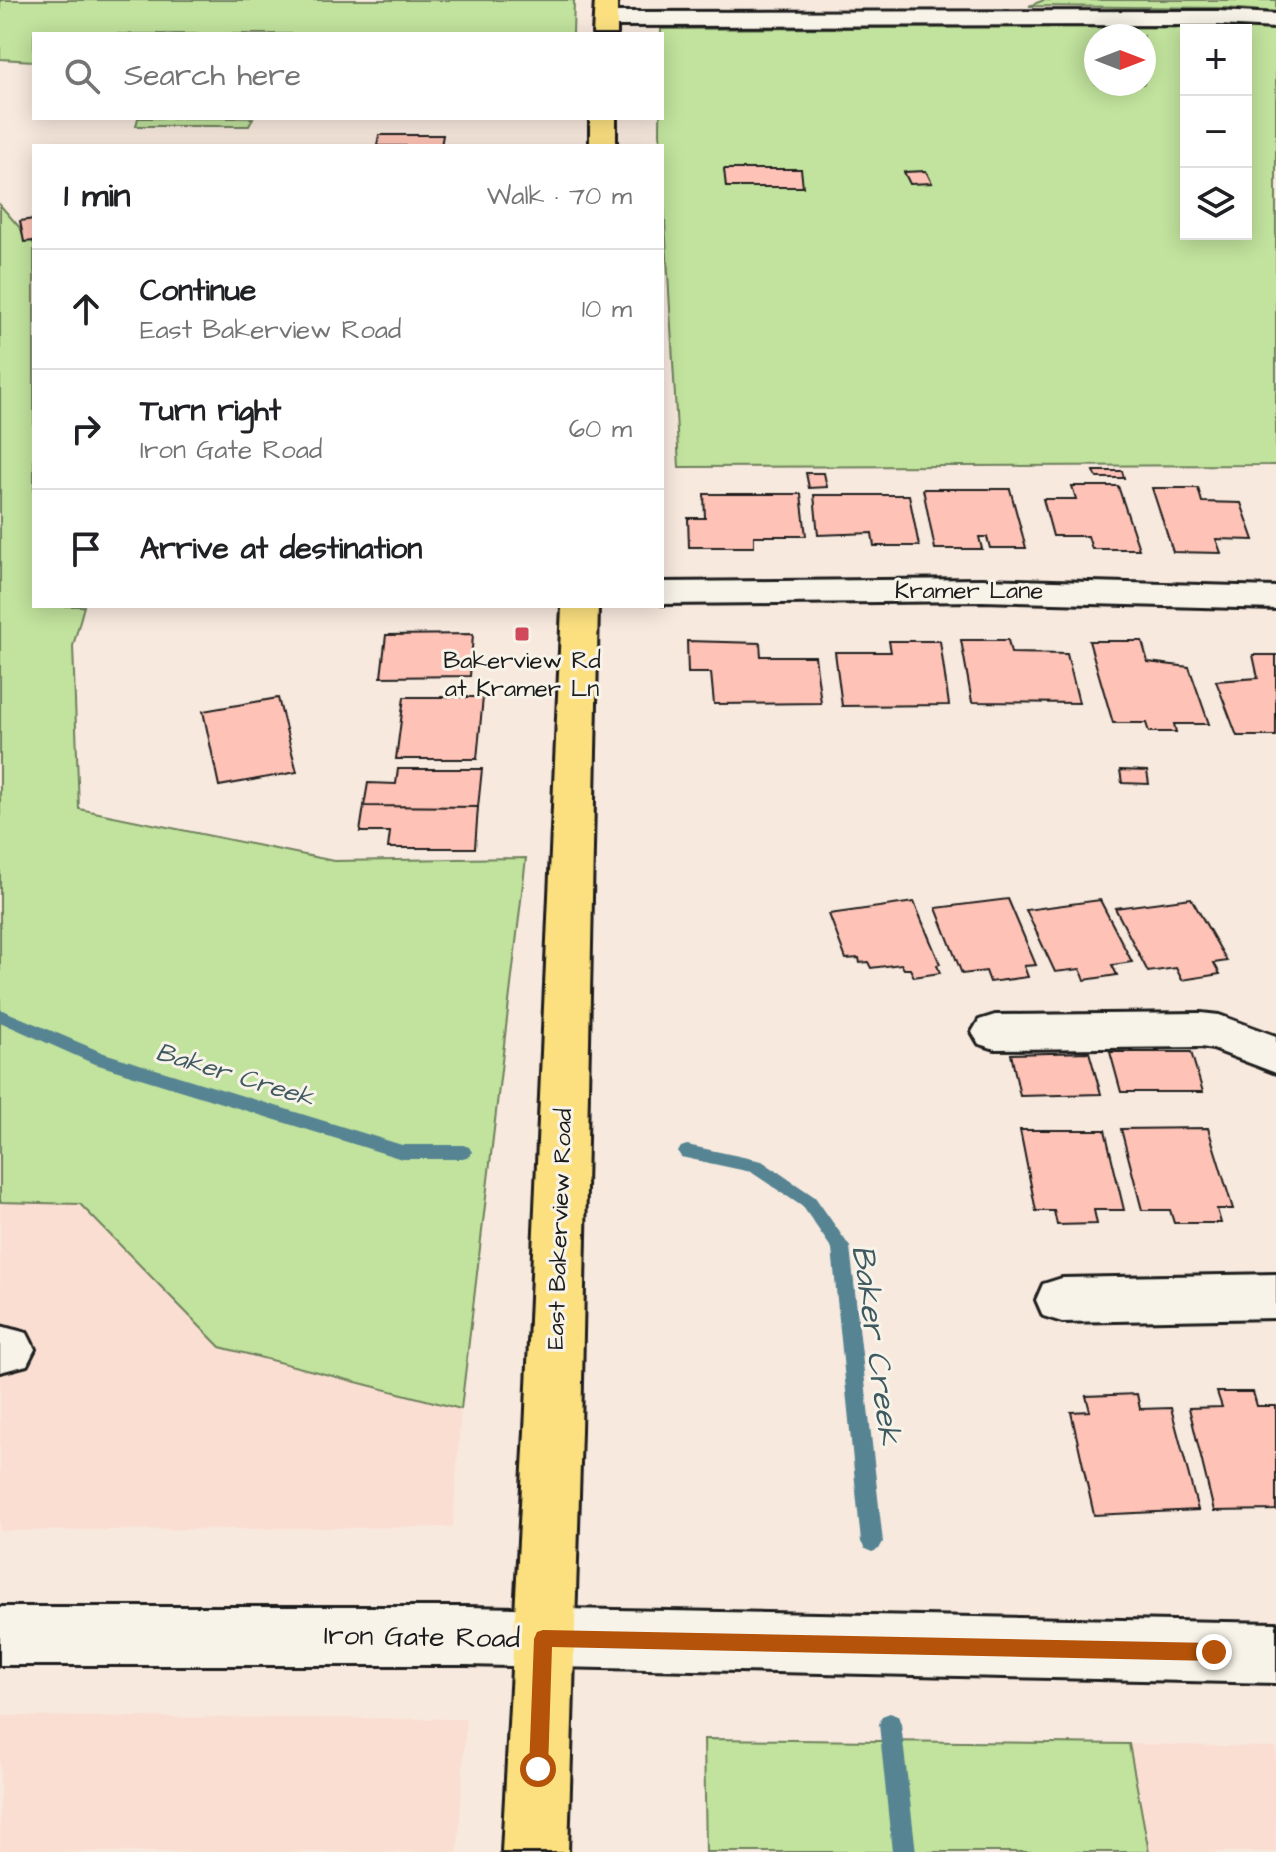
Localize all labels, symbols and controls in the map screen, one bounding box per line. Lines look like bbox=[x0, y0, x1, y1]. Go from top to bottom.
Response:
north arrow bbox=[1084, 24, 1156, 96]
map controls bbox=[1180, 24, 1252, 240]
button: + bbox=[1180, 24, 1252, 96]
search box bbox=[32, 32, 664, 120]
icon: search bbox=[60, 54, 104, 98]
text: Search here bbox=[124, 55, 301, 97]
button: − bbox=[1180, 96, 1252, 168]
button: layers bbox=[1180, 168, 1252, 240]
text: 1 min bbox=[64, 172, 131, 220]
text: Walk · 70 m bbox=[487, 178, 632, 214]
text: Continue bbox=[140, 270, 256, 312]
icon: ahead bbox=[64, 287, 108, 331]
text: 10 m bbox=[582, 291, 632, 327]
text: East Bakerview Road bbox=[140, 312, 401, 348]
text: Turn right bbox=[140, 390, 281, 432]
icon: right bbox=[64, 407, 108, 451]
text: 60 m bbox=[569, 411, 632, 447]
text: Iron Gate Road bbox=[140, 432, 322, 468]
icon: arrive bbox=[64, 527, 108, 571]
text: Arrive at destination bbox=[140, 528, 422, 570]
street label: Kramer Lane bbox=[895, 574, 1043, 608]
marker: Bakerview Rd at Kramer Ln bbox=[513, 625, 531, 643]
place label: Bakerview Rd at Kramer Ln bbox=[443, 644, 601, 706]
water label: Baker Creek bbox=[152, 1034, 319, 1116]
street label: East Bakerview Road bbox=[539, 1108, 581, 1350]
water label: Baker Creek bbox=[840, 1242, 912, 1449]
street label: Iron Gate Road bbox=[324, 1616, 520, 1658]
route end bbox=[1196, 1634, 1232, 1670]
route start bbox=[520, 1751, 556, 1787]

